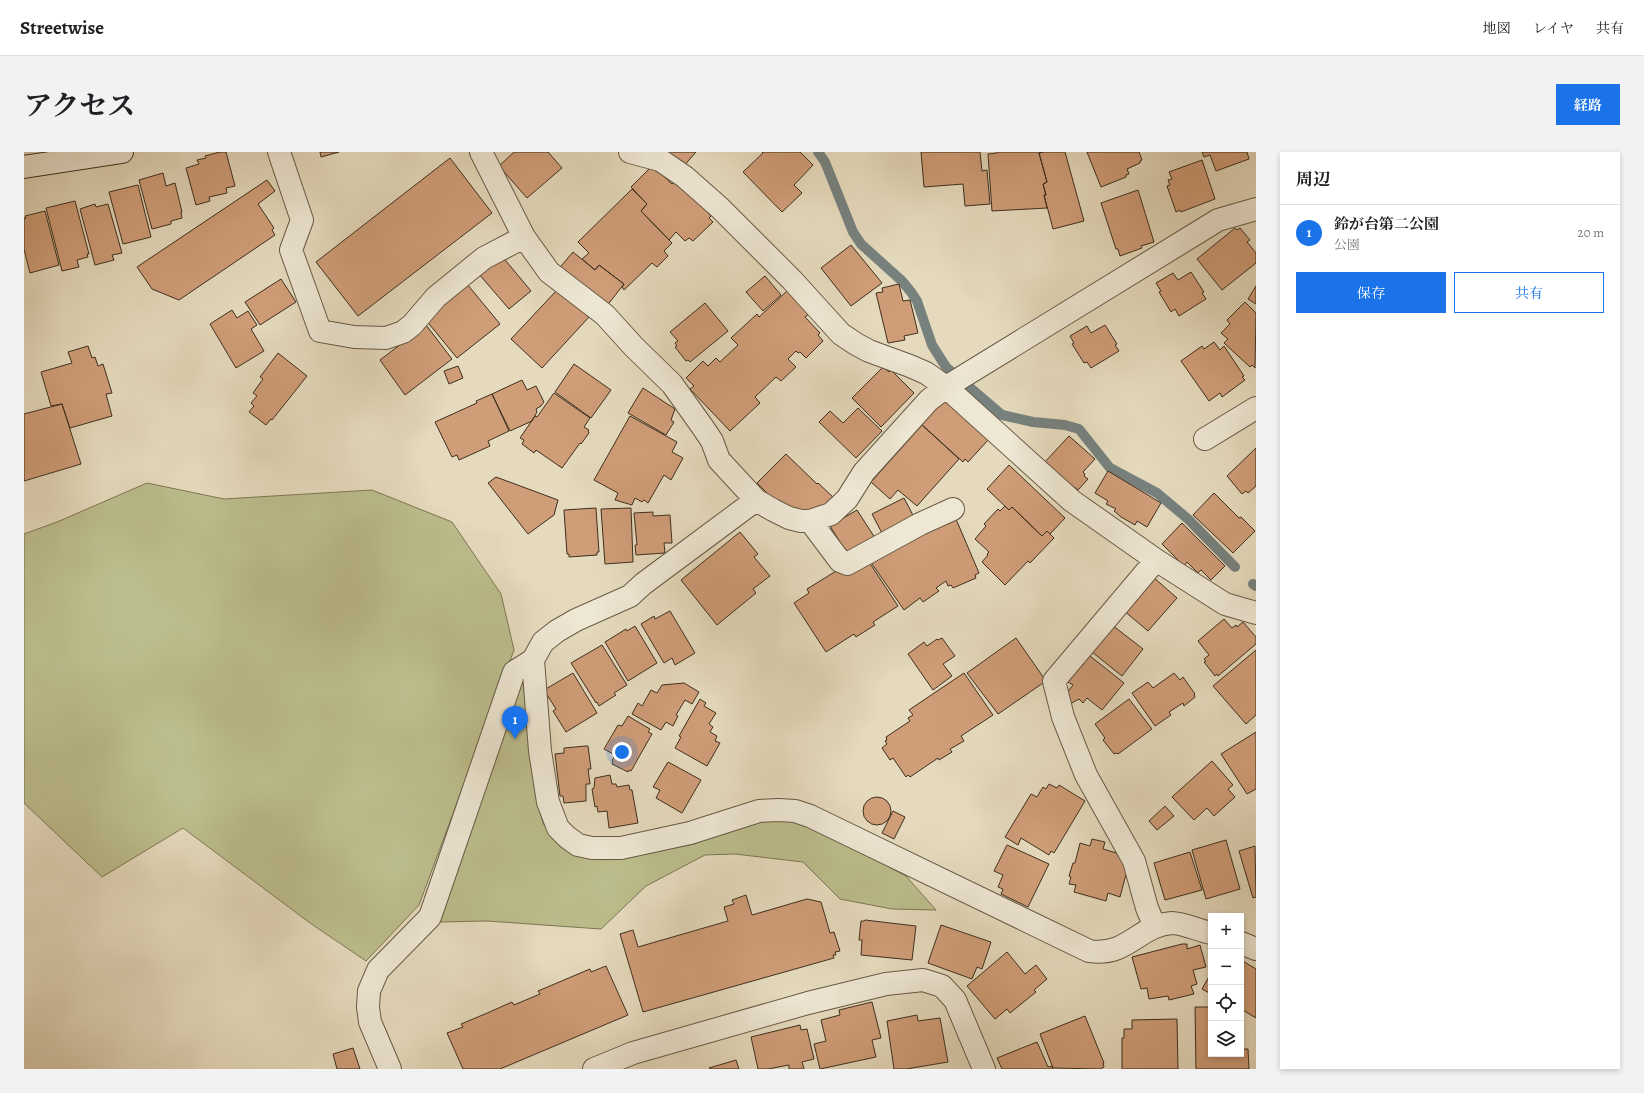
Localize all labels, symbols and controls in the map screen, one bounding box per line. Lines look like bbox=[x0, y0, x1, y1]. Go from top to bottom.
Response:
text: Streetwise bbox=[20, 15, 104, 41]
text: 地図 bbox=[1483, 19, 1511, 38]
text: レイヤ bbox=[1533, 19, 1574, 38]
text: 共有 bbox=[1596, 19, 1624, 38]
button: 経路 bbox=[1556, 84, 1620, 125]
text: アクセス bbox=[24, 87, 135, 125]
text: 周辺 bbox=[1296, 168, 1330, 191]
text: 鈴が台第二公園 bbox=[1334, 214, 1439, 234]
text: 1 bbox=[1307, 224, 1311, 241]
text: 20 m bbox=[1578, 224, 1604, 241]
text: 公園 bbox=[1334, 236, 1360, 253]
button: 保存 bbox=[1296, 272, 1446, 313]
button: 共有 bbox=[1454, 272, 1604, 313]
pin: 1 bbox=[502, 706, 528, 739]
your location bbox=[612, 742, 632, 762]
map controls bbox=[1208, 913, 1244, 1057]
button: + bbox=[1208, 913, 1244, 949]
button: − bbox=[1208, 949, 1244, 985]
button: locate bbox=[1208, 985, 1244, 1021]
button: layers bbox=[1208, 1021, 1244, 1057]

